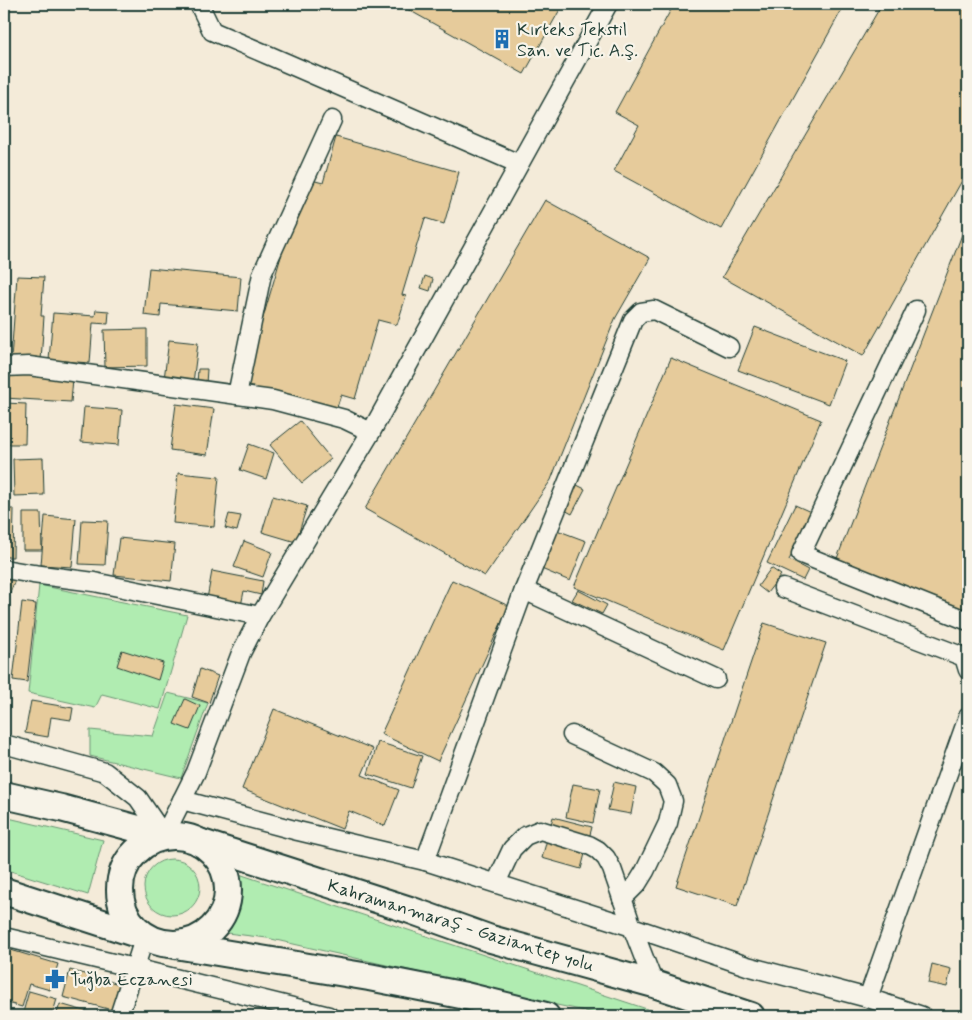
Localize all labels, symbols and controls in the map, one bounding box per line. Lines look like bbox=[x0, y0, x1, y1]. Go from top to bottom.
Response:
place label: Kırteks Tekstil San. ve Tic. A.Ş. bbox=[517, 18, 638, 63]
building icon: Kırteks Tekstil San. ve Tic. A.Ş. bbox=[491, 28, 513, 50]
street label: Kahramanmaraş - Gaziantep yolu bbox=[324, 874, 597, 978]
pharmacy icon: Tuğba Eczanesi bbox=[44, 968, 66, 990]
place label: Tuğba Eczanesi bbox=[70, 968, 193, 992]

